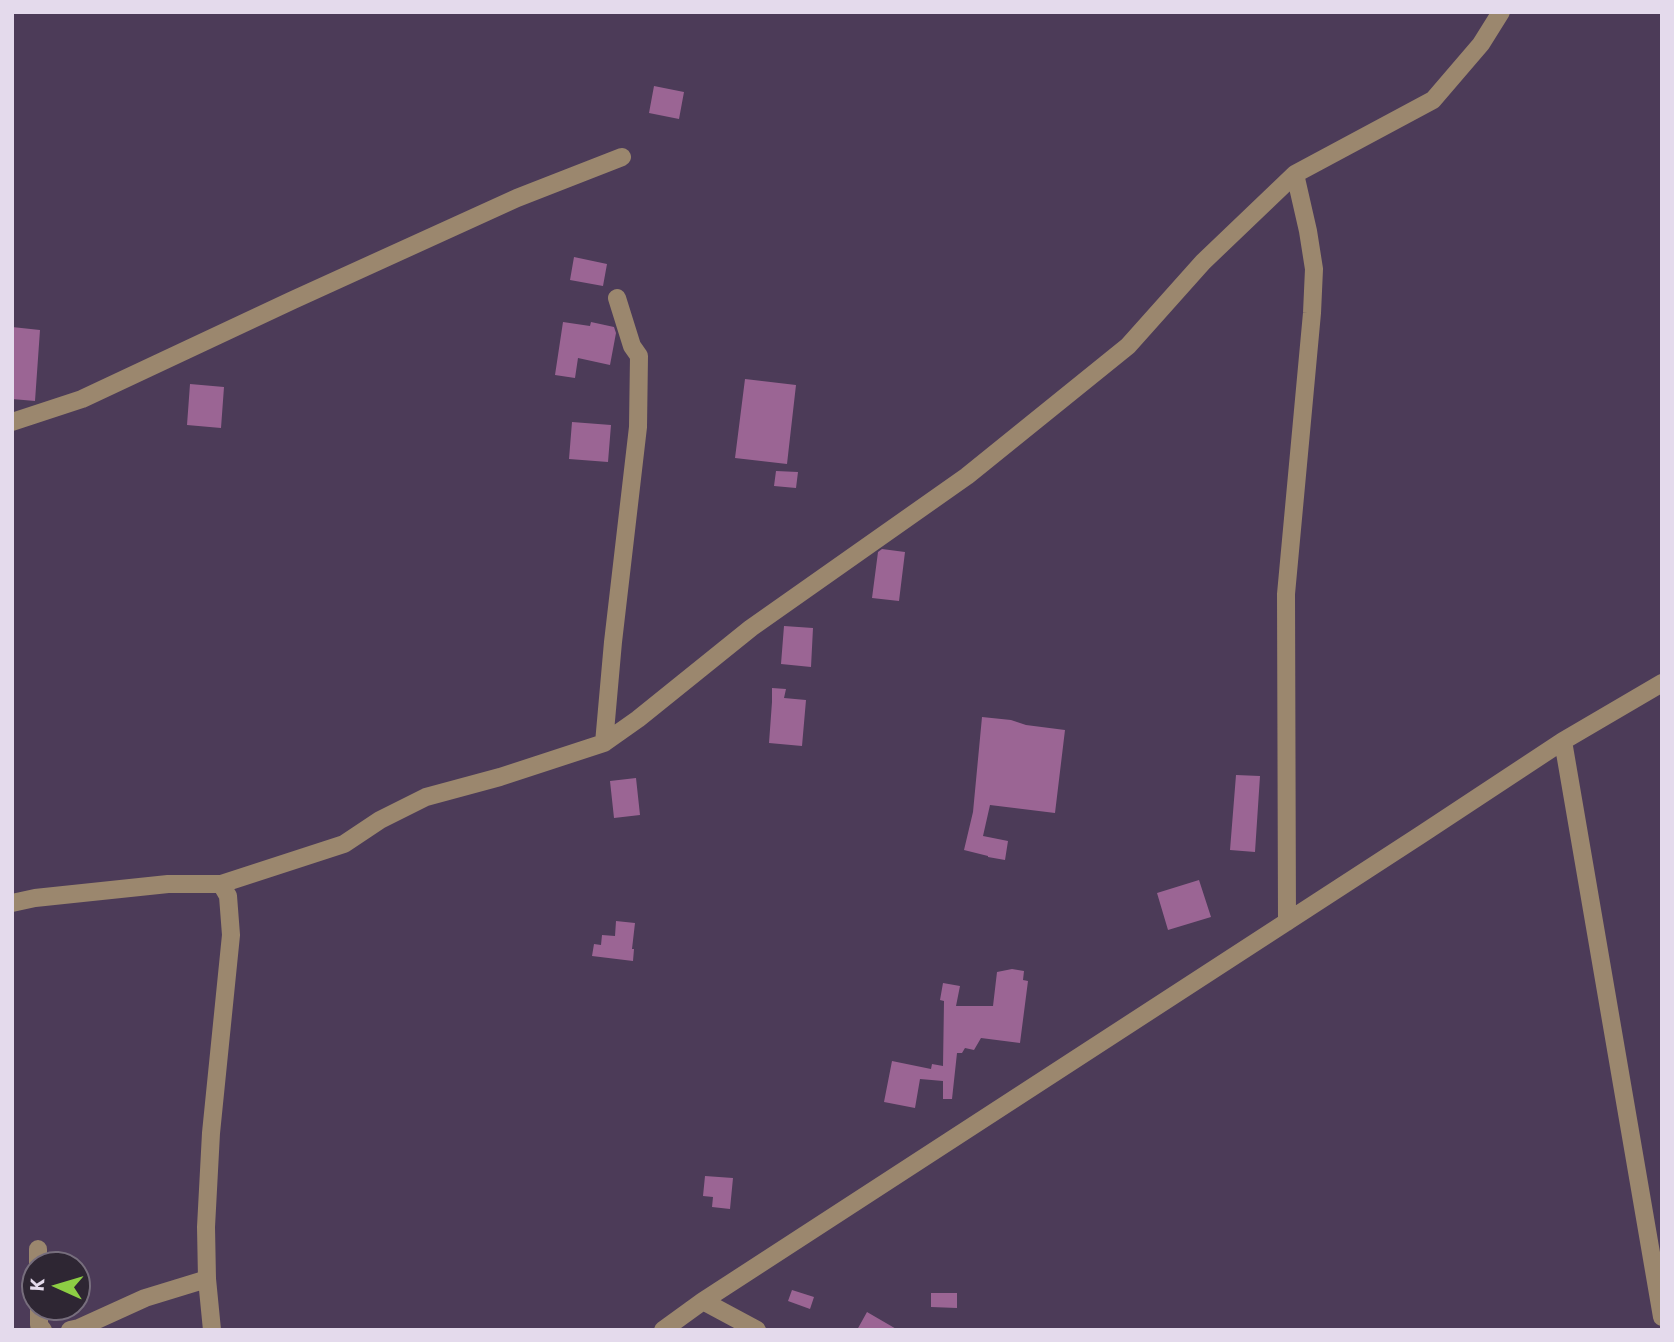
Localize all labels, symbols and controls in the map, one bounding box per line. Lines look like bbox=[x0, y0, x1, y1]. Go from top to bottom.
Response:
north arrow bbox=[21, 1251, 91, 1321]
text: K bbox=[25, 1277, 48, 1292]

